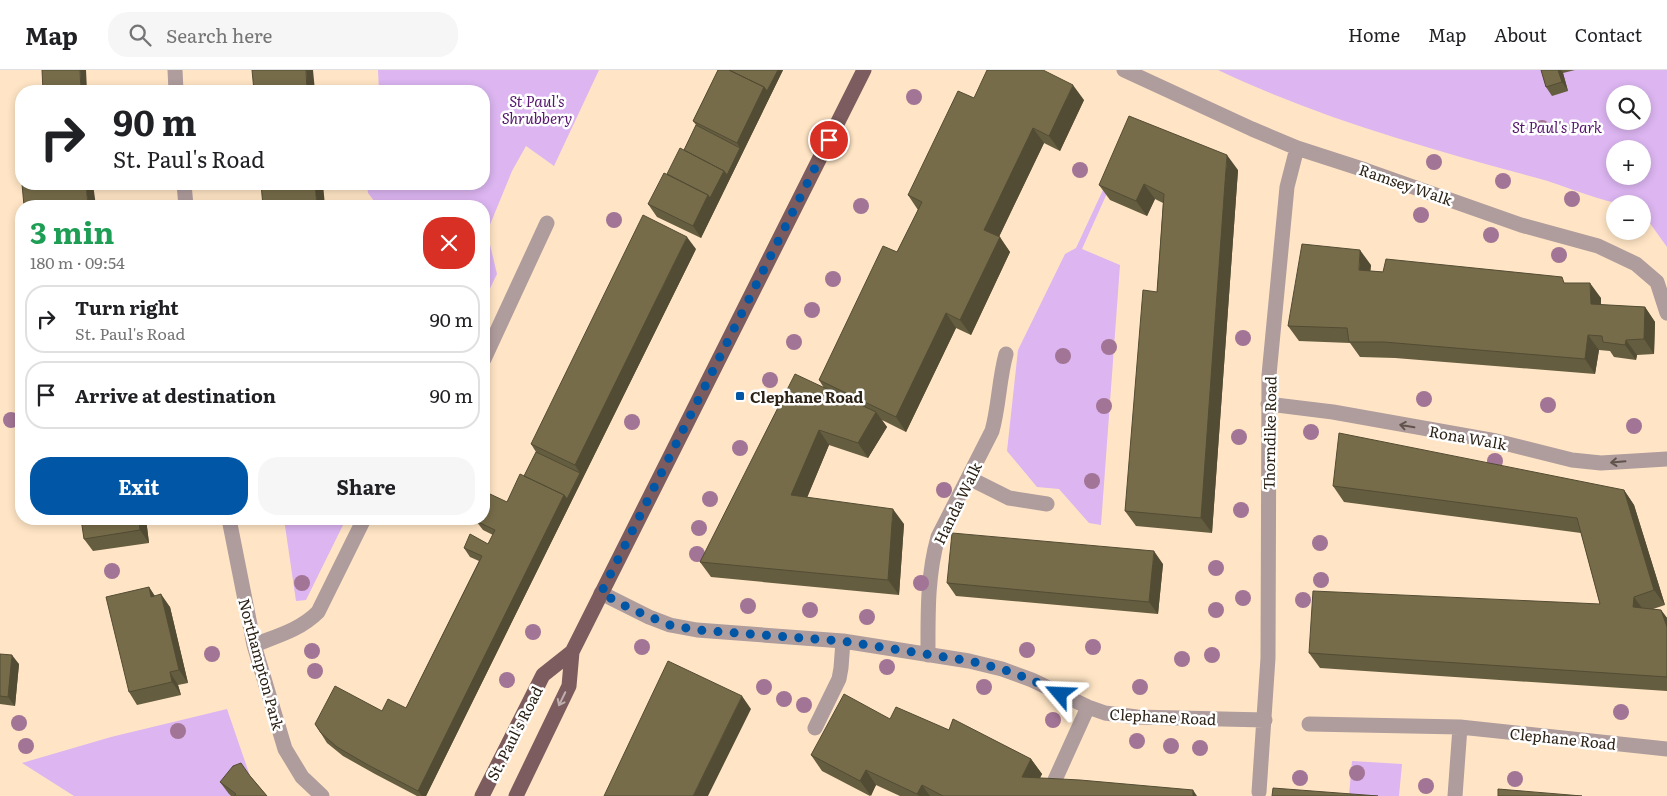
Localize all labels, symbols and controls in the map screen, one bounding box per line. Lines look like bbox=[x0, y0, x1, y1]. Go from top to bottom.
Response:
search box bbox=[108, 12, 458, 57]
text: Map bbox=[25, 17, 78, 52]
icon: search bbox=[126, 21, 154, 49]
text: Search here bbox=[166, 21, 272, 49]
text: Home bbox=[1348, 21, 1400, 48]
text: Map bbox=[1428, 21, 1466, 48]
text: About bbox=[1494, 21, 1547, 48]
text: Contact bbox=[1575, 21, 1642, 48]
map controls bbox=[1606, 85, 1651, 240]
button: search bbox=[1606, 85, 1651, 130]
park label: St Paul's Shrubbery bbox=[502, 89, 572, 129]
text: 90 m bbox=[113, 95, 197, 147]
icon: right bbox=[30, 105, 95, 170]
park label: St Paul's Park bbox=[1512, 115, 1603, 138]
pin bbox=[808, 119, 850, 161]
icon: arrive bbox=[815, 126, 843, 154]
button: + bbox=[1606, 140, 1651, 185]
text: St. Paul's Road bbox=[113, 142, 265, 175]
street label: Ramsey Walk bbox=[1356, 157, 1457, 211]
button: − bbox=[1606, 195, 1651, 240]
text: 3 min bbox=[30, 209, 114, 253]
button: close bbox=[423, 217, 475, 269]
text: 180 m · 09:54 bbox=[30, 250, 125, 274]
text: Turn right bbox=[75, 293, 179, 321]
icon: right bbox=[32, 305, 60, 333]
text: 90 m bbox=[430, 305, 473, 333]
text: St. Paul's Road bbox=[75, 321, 185, 345]
street label: Thorndike Road bbox=[1257, 376, 1281, 490]
icon: arrive bbox=[32, 381, 60, 409]
text: Arrive at destination bbox=[75, 381, 276, 409]
text: 90 m bbox=[430, 381, 473, 409]
place label: Clephane Road bbox=[750, 385, 864, 408]
marker: Clephane Road bbox=[734, 390, 746, 402]
street label: Rona Walk bbox=[1427, 419, 1509, 455]
one-way arrow bbox=[1400, 420, 1416, 430]
button: Exit bbox=[30, 457, 248, 515]
button: Share bbox=[258, 457, 475, 515]
street label: Handa Walk bbox=[927, 457, 987, 548]
one-way arrow bbox=[1611, 457, 1627, 466]
street label: Northampton Park bbox=[233, 596, 291, 733]
position arrow bbox=[1033, 667, 1085, 719]
street label: St. Paul's Road bbox=[480, 682, 548, 784]
one-way arrow bbox=[557, 691, 566, 706]
street label: Clephane Road bbox=[1109, 702, 1217, 730]
street label: Clephane Road bbox=[1509, 721, 1617, 755]

